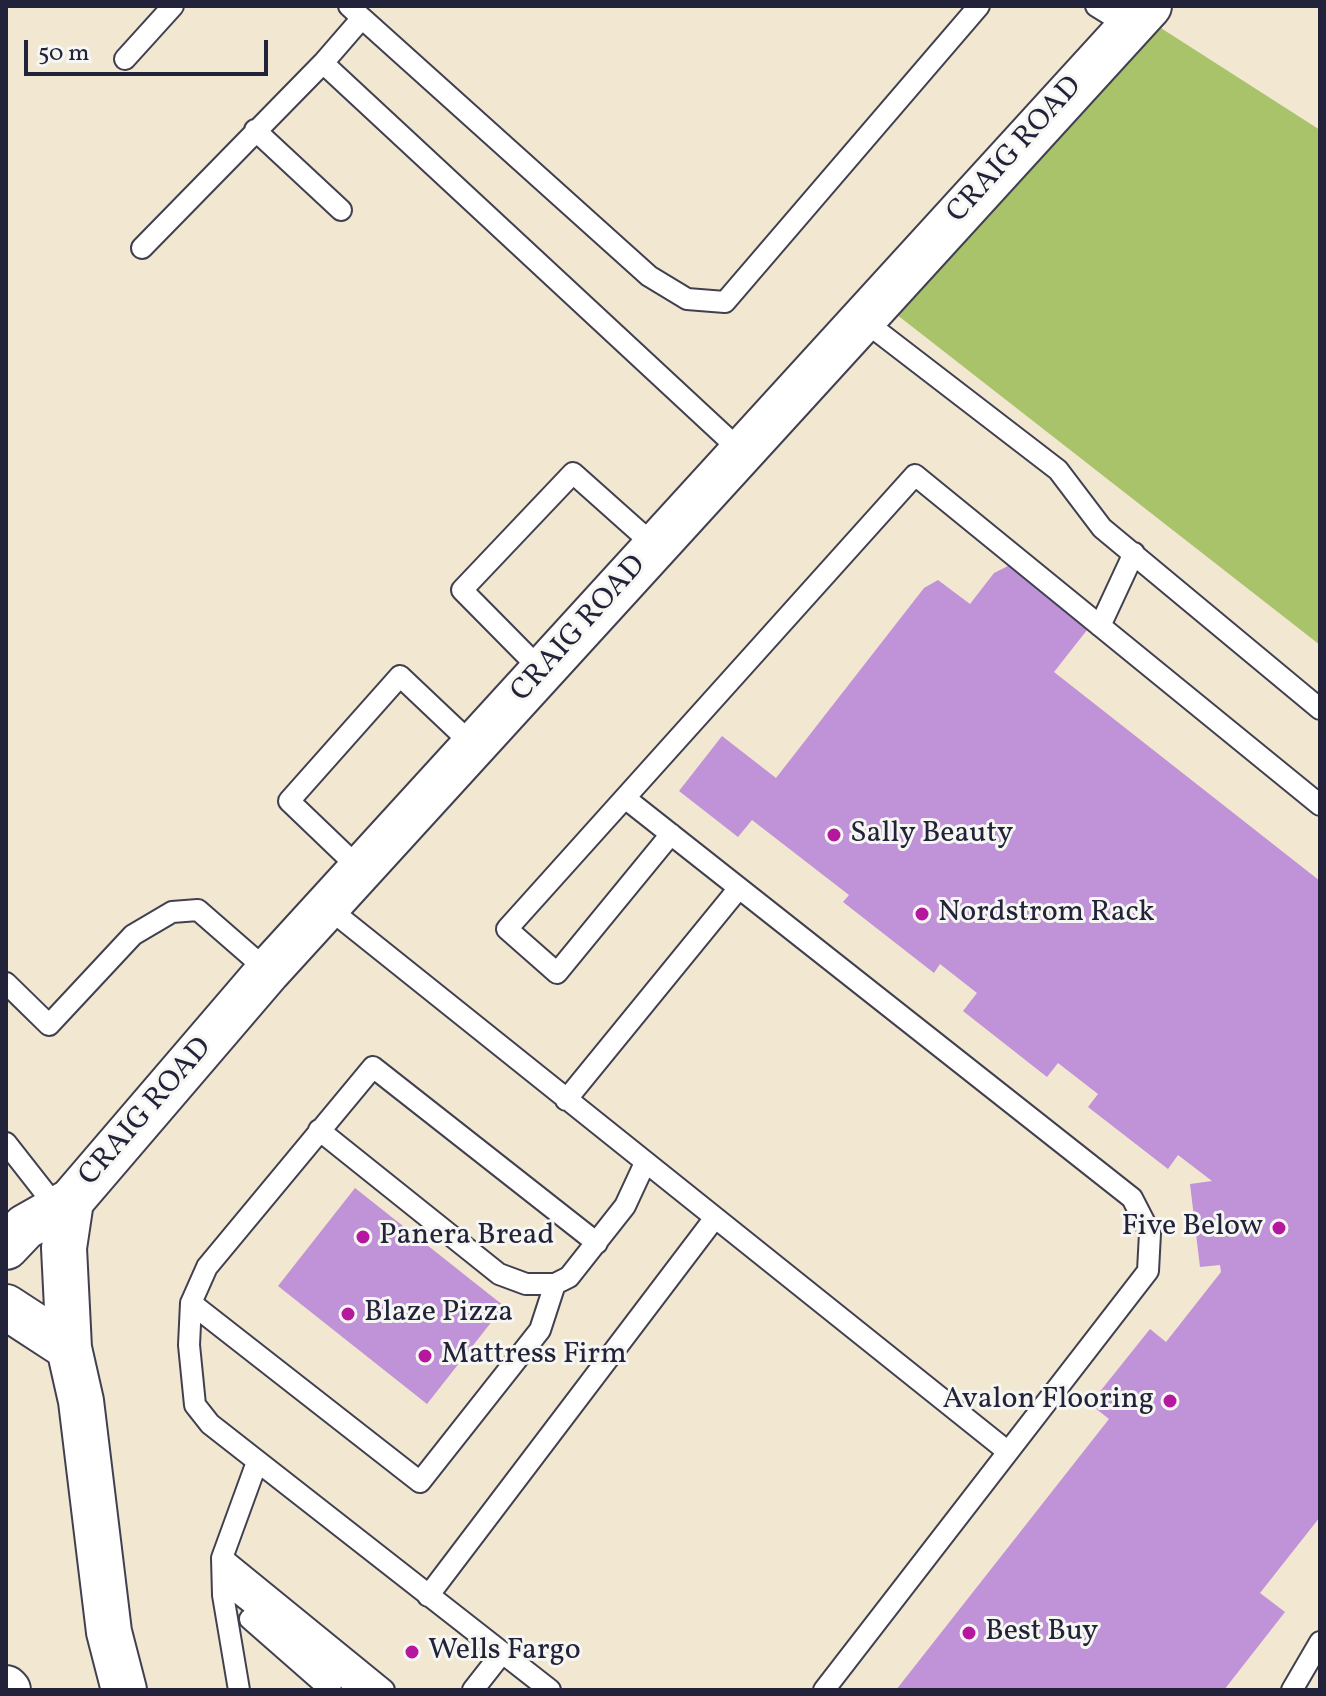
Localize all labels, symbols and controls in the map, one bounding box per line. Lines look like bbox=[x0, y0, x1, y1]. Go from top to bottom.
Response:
scale bar bbox=[28, 24, 272, 74]
text: 50 m bbox=[38, 37, 90, 71]
street label: CRAIG ROAD bbox=[941, 70, 1091, 232]
street label: CRAIG ROAD bbox=[505, 549, 655, 711]
place label: Sally Beauty bbox=[850, 817, 1013, 853]
marker: Sally Beauty bbox=[825, 826, 843, 844]
place label: Nordstrom Rack bbox=[938, 896, 1155, 932]
marker: Nordstrom Rack bbox=[913, 905, 931, 923]
street label: CRAIG ROAD bbox=[73, 1032, 221, 1194]
place label: Five Below bbox=[1122, 1210, 1263, 1246]
place label: Panera Bread bbox=[379, 1219, 554, 1255]
marker: Five Below bbox=[1270, 1219, 1288, 1237]
marker: Panera Bread bbox=[354, 1228, 372, 1246]
place label: Blaze Pizza bbox=[364, 1296, 513, 1332]
marker: Blaze Pizza bbox=[339, 1305, 357, 1323]
place label: Mattress Firm bbox=[441, 1338, 627, 1374]
marker: Mattress Firm bbox=[416, 1347, 434, 1365]
place label: Avalon Flooring bbox=[943, 1383, 1154, 1419]
marker: Avalon Flooring bbox=[1161, 1392, 1179, 1410]
place label: Best Buy bbox=[985, 1615, 1098, 1651]
marker: Best Buy bbox=[960, 1624, 978, 1642]
place label: Wells Fargo bbox=[428, 1634, 581, 1670]
marker: Wells Fargo bbox=[403, 1643, 421, 1661]

